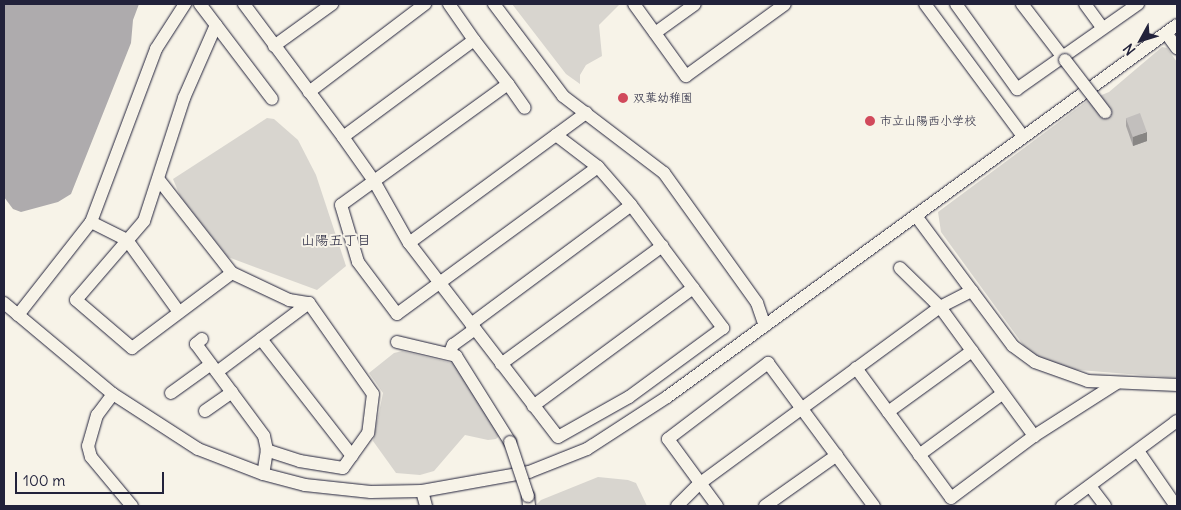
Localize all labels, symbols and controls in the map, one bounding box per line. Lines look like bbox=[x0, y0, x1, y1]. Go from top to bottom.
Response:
north arrow bbox=[1116, 15, 1166, 65]
text: N bbox=[1119, 40, 1139, 59]
place label: 双葉幼稚園 bbox=[633, 91, 693, 105]
marker: 双葉幼稚園 bbox=[617, 92, 629, 104]
place label: 市立山陽西小学校 bbox=[880, 114, 976, 128]
marker: 市立山陽西小学校 bbox=[864, 115, 876, 127]
district label: 山陽五丁目 bbox=[301, 232, 371, 248]
scale bar bbox=[18, 462, 166, 494]
text: 100 m bbox=[23, 471, 65, 490]

